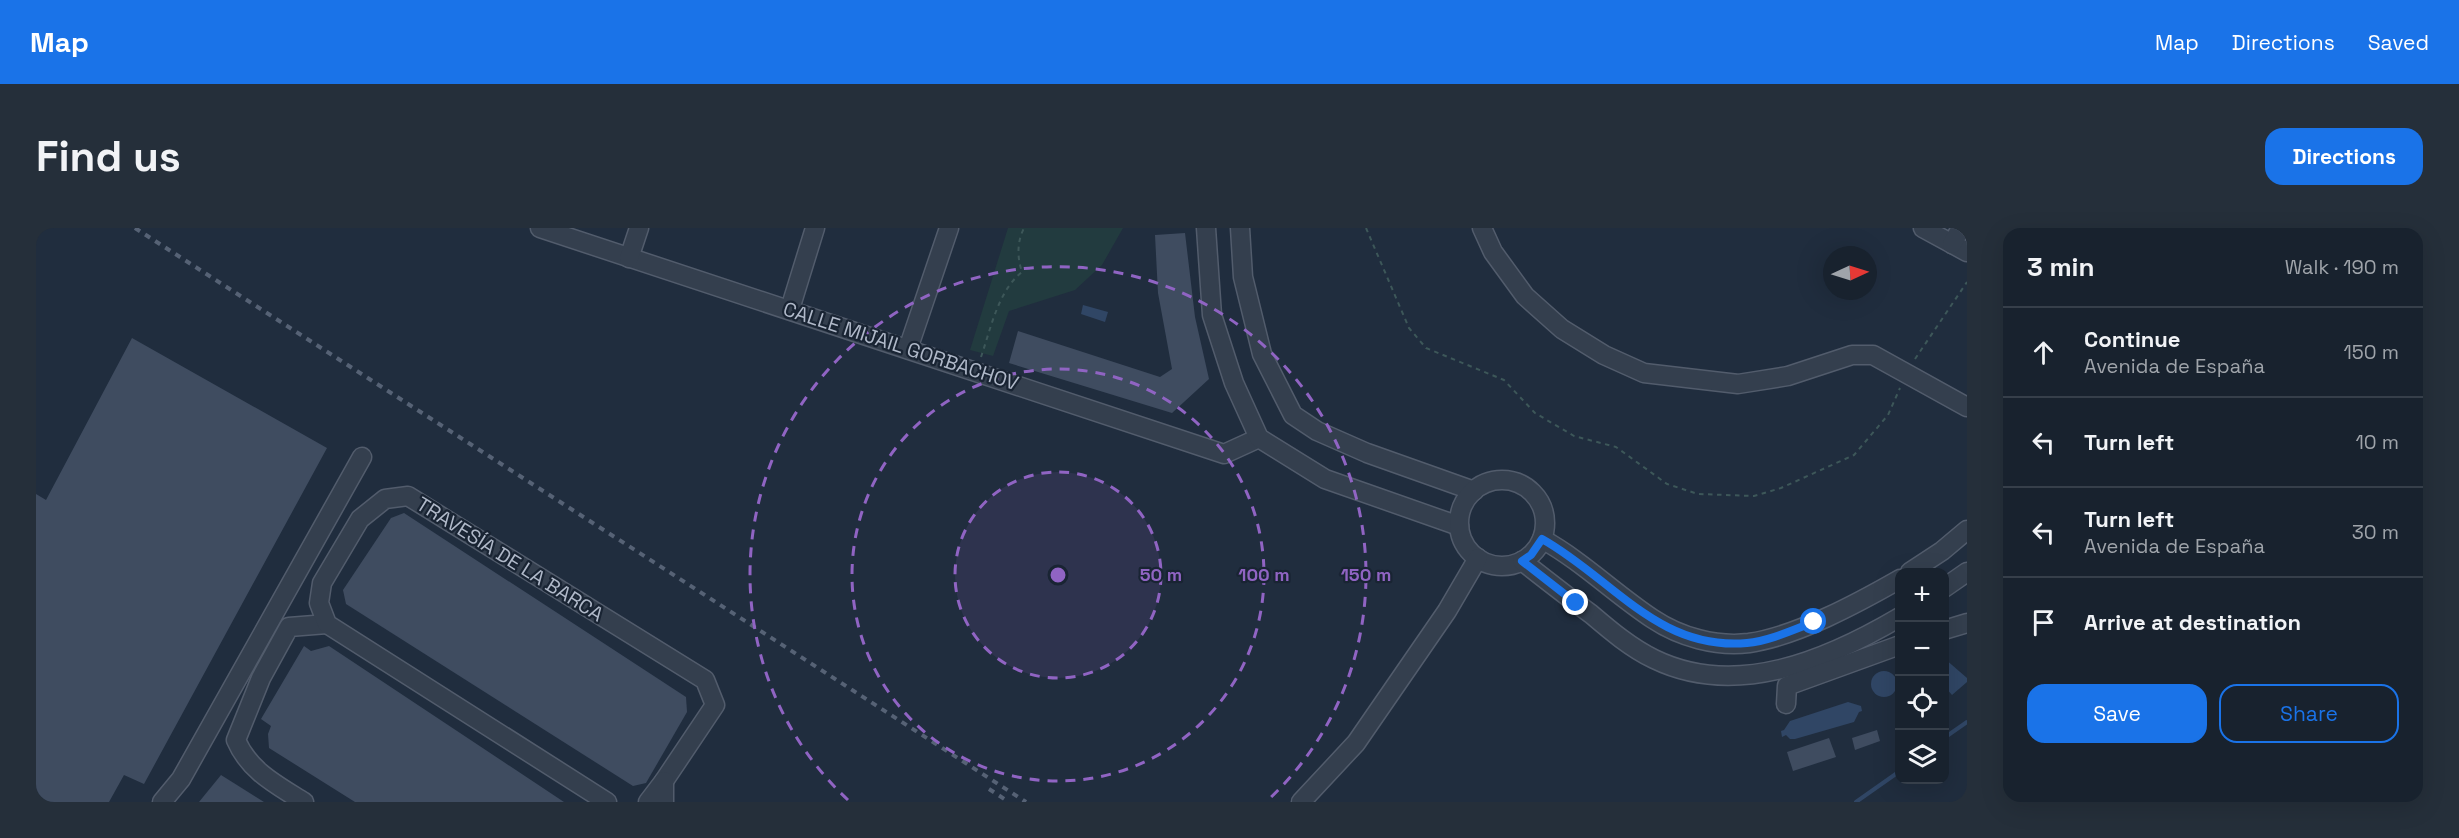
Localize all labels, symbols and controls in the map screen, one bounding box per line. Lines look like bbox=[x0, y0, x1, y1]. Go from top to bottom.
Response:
text: Map bbox=[30, 24, 89, 60]
text: Map bbox=[2155, 29, 2199, 56]
text: Directions bbox=[2232, 29, 2335, 56]
text: Saved bbox=[2368, 29, 2429, 56]
button: Directions bbox=[2265, 128, 2423, 185]
text: Find us bbox=[36, 130, 181, 183]
north arrow bbox=[1823, 246, 1877, 300]
text: 3 min bbox=[2027, 250, 2095, 284]
text: Walk · 190 m bbox=[2285, 254, 2399, 280]
street label: CALLE MIJAIL GORBACHOV bbox=[780, 296, 1022, 396]
text: Continue bbox=[2084, 325, 2180, 353]
icon: ahead bbox=[2027, 336, 2060, 369]
text: 150 m bbox=[2344, 339, 2399, 365]
text: Avenida de España bbox=[2084, 353, 2265, 379]
icon: left bbox=[2027, 426, 2060, 459]
text: Turn left bbox=[2084, 428, 2174, 456]
text: 10 m bbox=[2355, 429, 2399, 455]
street label: TRAVESÍA DE LA BARCA bbox=[412, 491, 609, 627]
text: Turn left bbox=[2084, 505, 2174, 533]
icon: left bbox=[2027, 516, 2060, 549]
text: 30 m bbox=[2352, 519, 2399, 545]
text: Avenida de España bbox=[2084, 533, 2265, 559]
text: 50 m bbox=[1140, 563, 1182, 586]
text: 100 m bbox=[1238, 563, 1290, 586]
text: 150 m bbox=[1341, 563, 1391, 586]
centre of rings bbox=[1048, 565, 1068, 585]
map controls bbox=[1895, 568, 1949, 784]
button: + bbox=[1895, 568, 1949, 622]
route end bbox=[1562, 589, 1588, 615]
icon: arrive bbox=[2027, 606, 2060, 639]
route start bbox=[1800, 608, 1826, 634]
text: Arrive at destination bbox=[2084, 608, 2301, 636]
button: − bbox=[1895, 622, 1949, 676]
button: locate bbox=[1895, 676, 1949, 730]
button: Save bbox=[2027, 684, 2207, 743]
button: Share bbox=[2219, 684, 2399, 743]
button: layers bbox=[1895, 730, 1949, 784]

